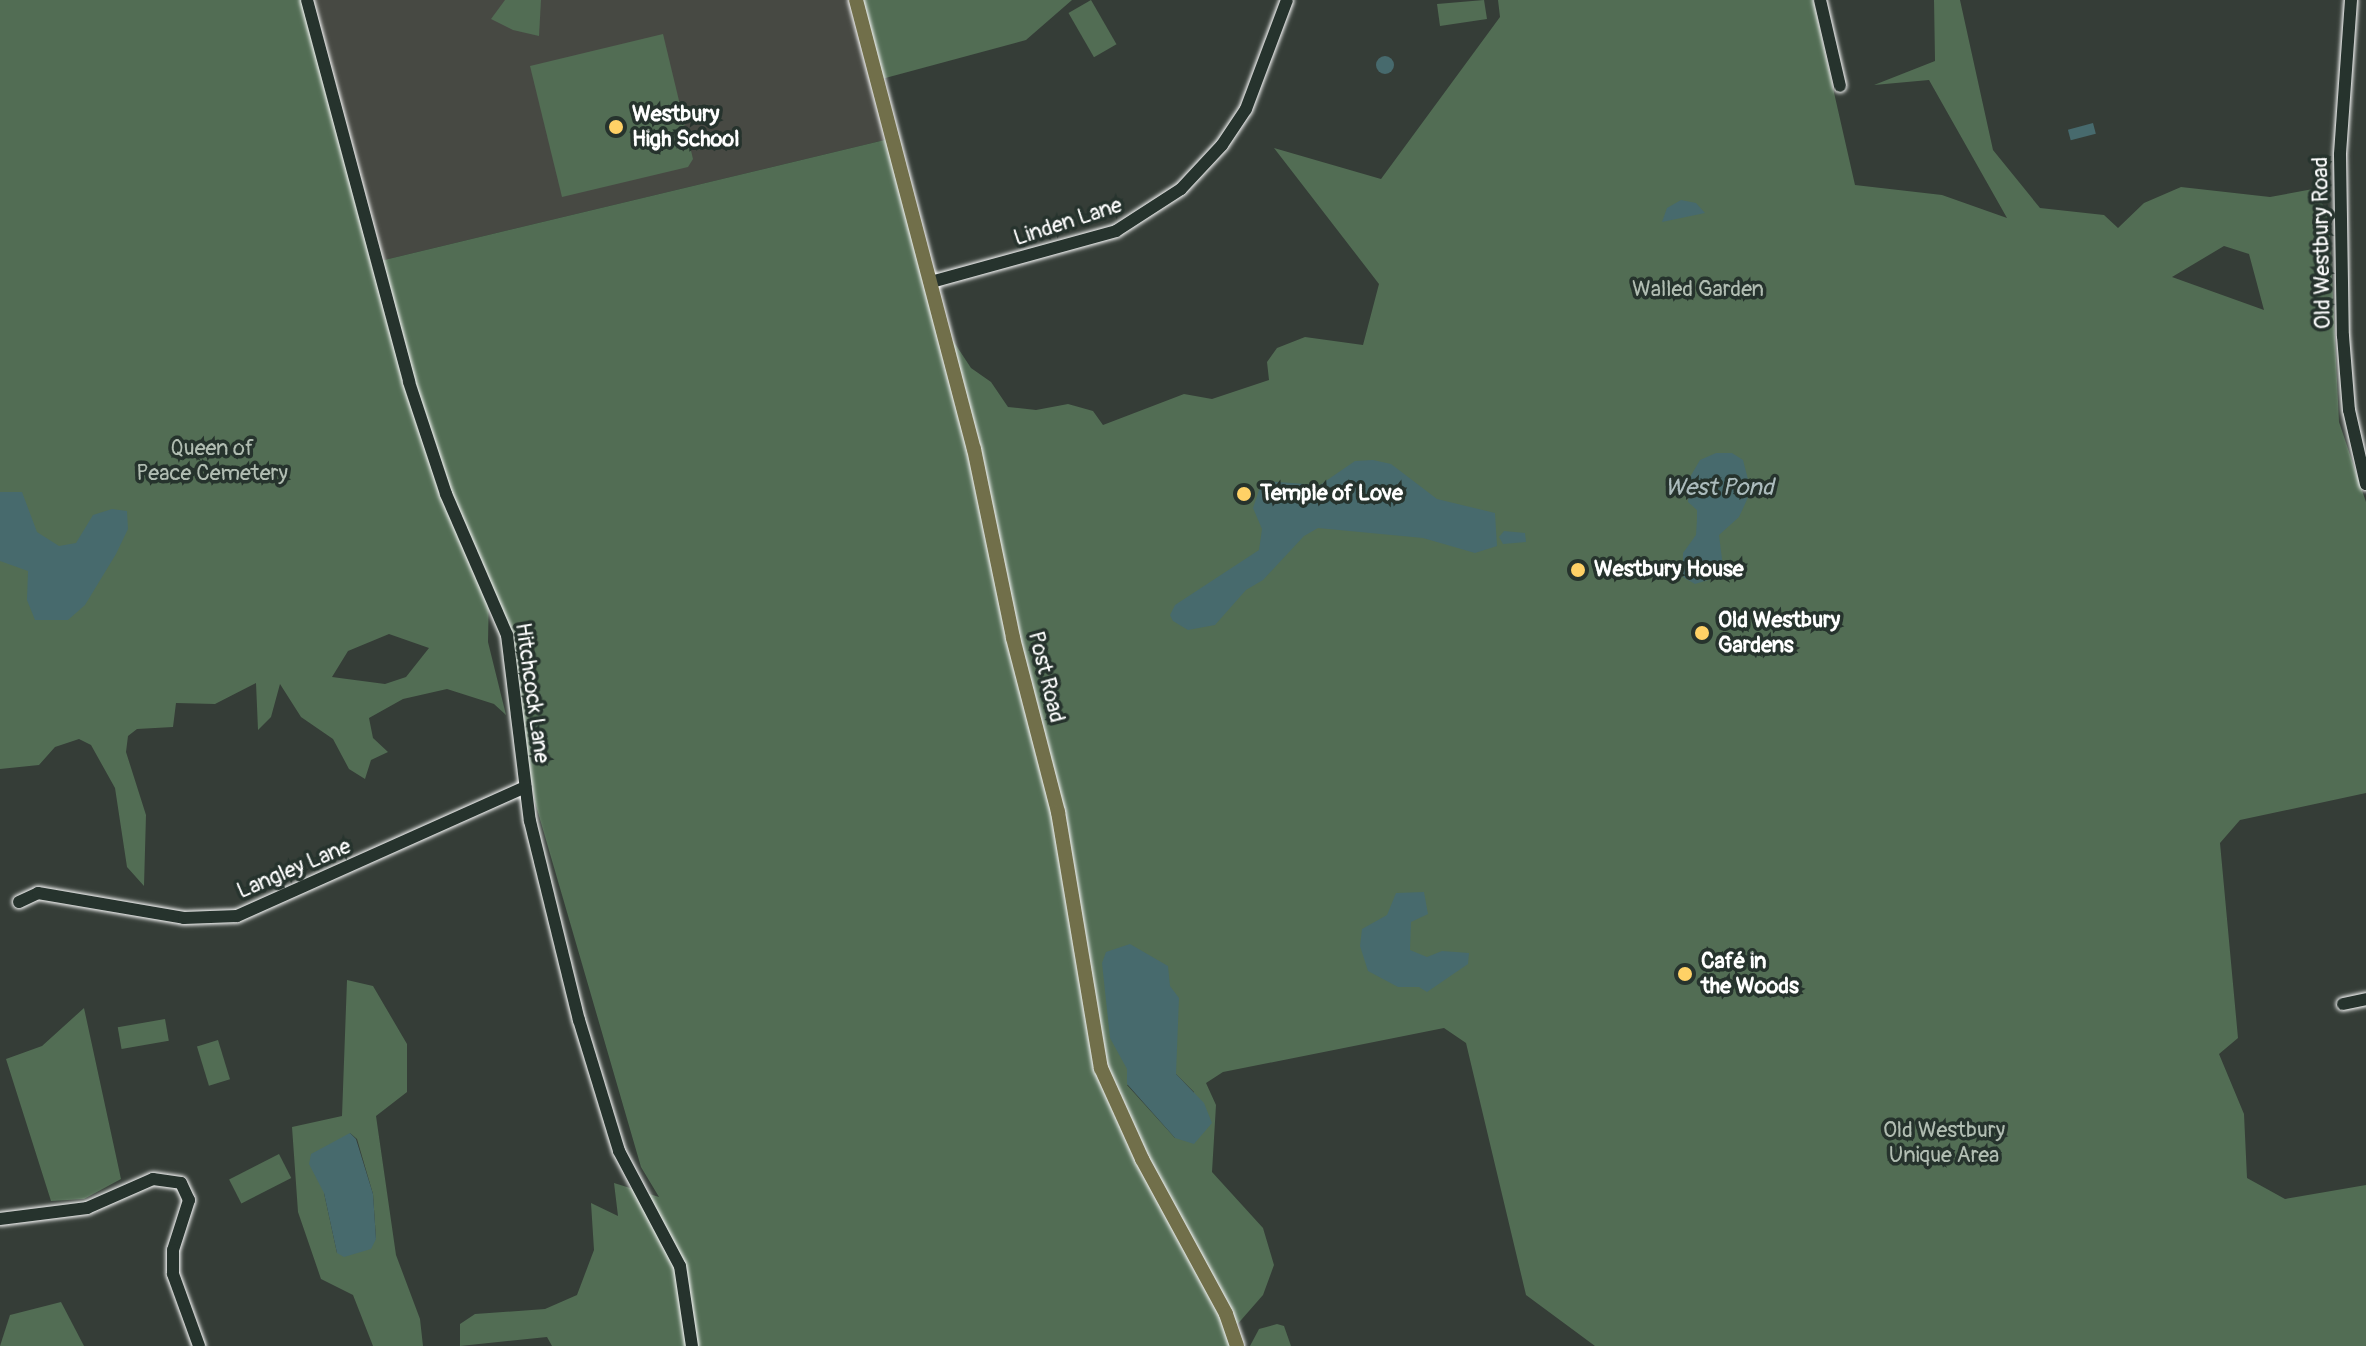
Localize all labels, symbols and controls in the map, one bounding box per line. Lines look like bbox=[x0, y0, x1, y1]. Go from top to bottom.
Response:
place label: Westbury High School bbox=[632, 101, 739, 152]
marker: Westbury High School bbox=[607, 118, 625, 136]
street label: Old Westbury Road bbox=[2307, 157, 2337, 329]
street label: Linden Lane bbox=[1010, 192, 1126, 252]
park label: Walled Garden bbox=[1632, 277, 1764, 303]
park label: Queen of Peace Cemetery bbox=[136, 435, 288, 486]
water label: West Pond bbox=[1664, 474, 1774, 502]
place label: Temple of Love bbox=[1260, 481, 1403, 507]
marker: Temple of Love bbox=[1235, 485, 1253, 503]
place label: Westbury House bbox=[1594, 557, 1744, 583]
marker: Westbury House bbox=[1569, 561, 1587, 579]
place label: Old Westbury Gardens bbox=[1718, 607, 1840, 658]
street label: Hitchcock Lane bbox=[509, 621, 555, 765]
marker: Old Westbury Gardens bbox=[1693, 624, 1711, 642]
street label: Post Road bbox=[1022, 629, 1070, 725]
street label: Langley Lane bbox=[233, 833, 355, 905]
place label: Café in the Woods bbox=[1701, 948, 1799, 1000]
marker: Café in the Woods bbox=[1676, 965, 1694, 983]
park label: Old Westbury Unique Area bbox=[1883, 1117, 2005, 1168]

